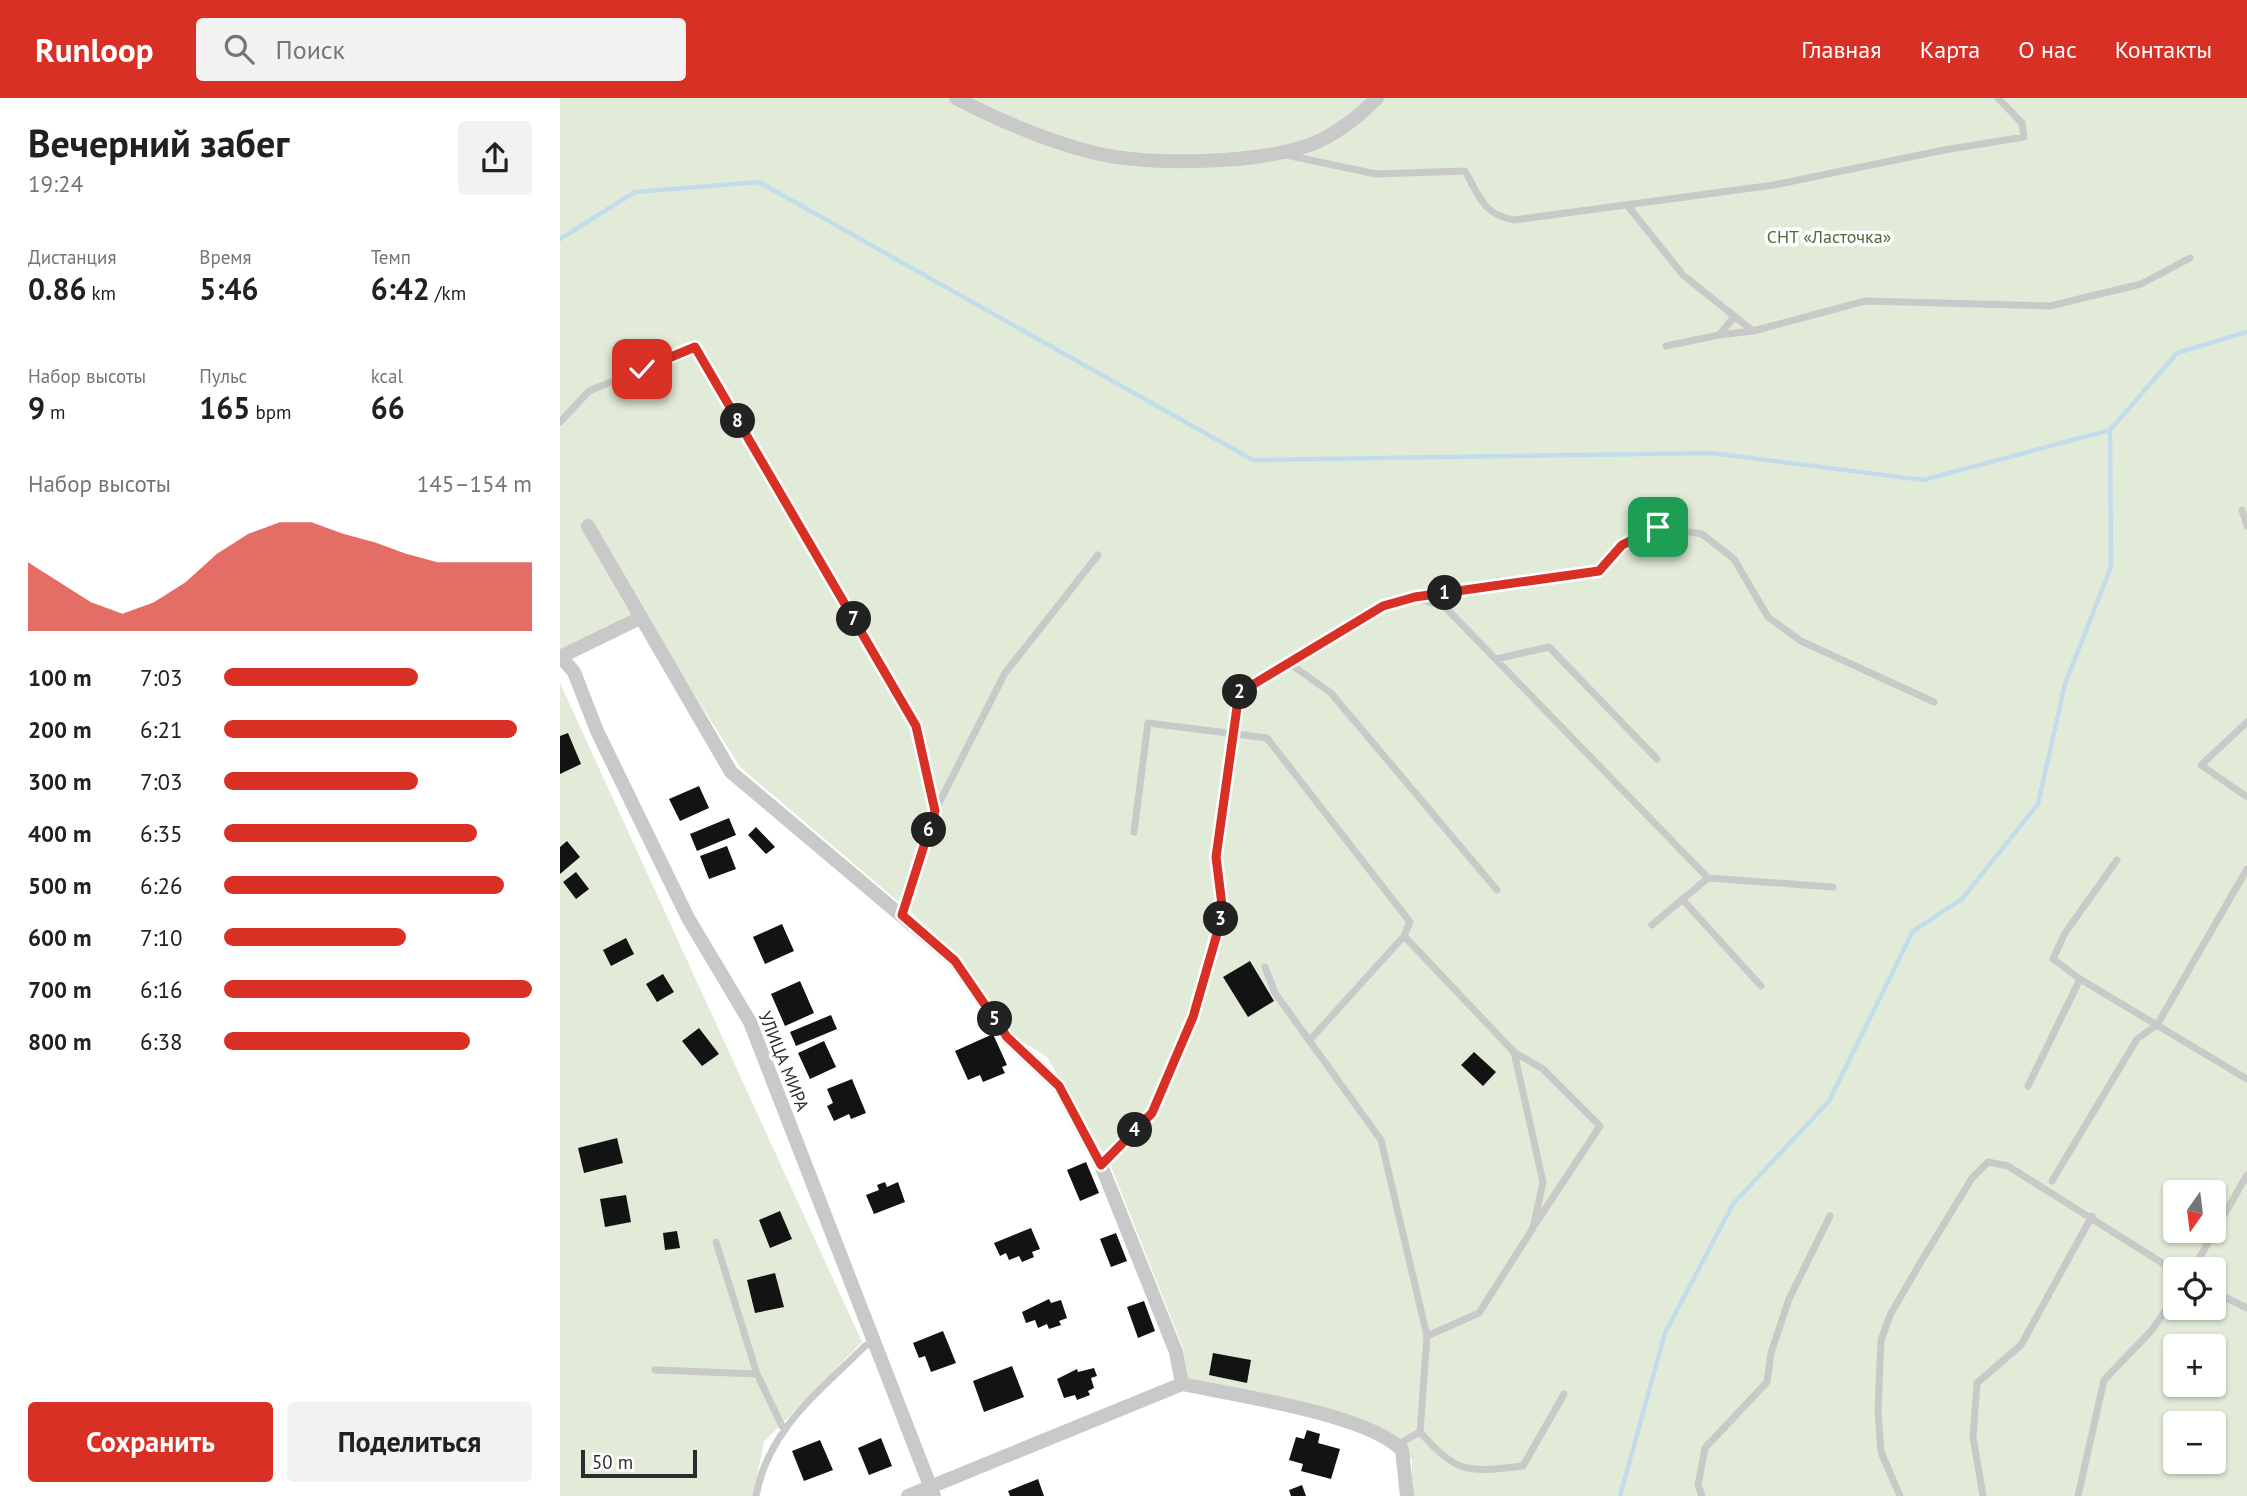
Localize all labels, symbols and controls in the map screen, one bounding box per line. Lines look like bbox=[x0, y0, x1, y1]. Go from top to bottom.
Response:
search box bbox=[196, 18, 686, 81]
text: Runloop bbox=[35, 28, 154, 71]
icon: search bbox=[220, 30, 258, 68]
text: Поиск bbox=[276, 33, 345, 66]
text: Главная bbox=[1801, 34, 1882, 65]
text: Карта bbox=[1920, 34, 1980, 65]
text: О нас bbox=[2018, 34, 2077, 65]
text: Контакты bbox=[2115, 34, 2212, 65]
text: Вечерний забег bbox=[28, 118, 289, 167]
button: share bbox=[458, 121, 532, 195]
text: 19:24 bbox=[28, 169, 83, 198]
park label: СНТ «Ласточка» bbox=[1767, 225, 1891, 248]
text: Дистанция bbox=[28, 245, 116, 269]
text: Время bbox=[199, 245, 252, 269]
text: Темп bbox=[371, 245, 411, 269]
text: 0.86 bbox=[28, 269, 86, 308]
text: 5:46 bbox=[199, 269, 258, 308]
text: 6:42 bbox=[371, 269, 430, 308]
text: km bbox=[86, 281, 116, 305]
text: /km bbox=[430, 281, 466, 305]
pin bbox=[612, 339, 672, 399]
icon: check bbox=[623, 350, 661, 388]
text: Набор высоты bbox=[28, 364, 146, 388]
text: Пульс bbox=[199, 364, 247, 388]
text: kcal bbox=[371, 364, 403, 388]
text: 9 bbox=[28, 388, 45, 427]
text: 165 bbox=[199, 388, 250, 427]
text: 66 bbox=[371, 388, 405, 427]
text: m bbox=[45, 400, 66, 424]
text: bpm bbox=[250, 400, 291, 424]
pin: 8 bbox=[720, 404, 756, 438]
text: 8 bbox=[732, 408, 743, 432]
text: Набор высоты bbox=[28, 469, 171, 498]
text: 145–154 m bbox=[417, 469, 532, 498]
pin bbox=[1628, 497, 1688, 557]
icon: arrive bbox=[1639, 508, 1677, 546]
pin: 1 bbox=[1428, 575, 1463, 610]
text: 1 bbox=[1439, 580, 1450, 604]
pin: 7 bbox=[836, 602, 872, 636]
text: 7 bbox=[848, 606, 859, 630]
text: 100 m bbox=[28, 663, 91, 692]
text: 7:03 bbox=[140, 663, 183, 692]
pin: 2 bbox=[1222, 674, 1258, 710]
text: 2 bbox=[1234, 679, 1245, 703]
text: 200 m bbox=[28, 715, 91, 744]
text: 6:21 bbox=[140, 715, 183, 744]
text: 300 m bbox=[28, 767, 91, 796]
text: 7:03 bbox=[140, 767, 183, 796]
pin: 6 bbox=[912, 812, 946, 848]
text: 6 bbox=[923, 817, 934, 841]
text: 400 m bbox=[28, 819, 91, 848]
text: 6:35 bbox=[140, 819, 183, 848]
text: 500 m bbox=[28, 871, 91, 900]
text: 6:26 bbox=[140, 871, 183, 900]
pin: 3 bbox=[1204, 902, 1238, 936]
text: 3 bbox=[1215, 906, 1226, 930]
text: 600 m bbox=[28, 923, 91, 952]
text: 7:10 bbox=[140, 923, 183, 952]
text: 700 m bbox=[28, 975, 91, 1004]
text: 6:16 bbox=[140, 975, 183, 1004]
pin: 5 bbox=[978, 1002, 1012, 1037]
text: 5 bbox=[989, 1006, 1000, 1030]
street label: УЛИЦА МИРА bbox=[754, 1008, 815, 1115]
text: 800 m bbox=[28, 1027, 91, 1056]
text: 6:38 bbox=[140, 1027, 183, 1056]
pin: 4 bbox=[1118, 1112, 1152, 1148]
text: 4 bbox=[1129, 1117, 1140, 1141]
north arrow bbox=[2163, 1180, 2226, 1242]
map controls bbox=[2163, 1180, 2226, 1474]
button: locate bbox=[2163, 1257, 2226, 1320]
button: + bbox=[2163, 1334, 2226, 1397]
button: Сохранить bbox=[28, 1402, 273, 1482]
button: Поделиться bbox=[287, 1402, 532, 1482]
button: − bbox=[2163, 1411, 2226, 1474]
scale bar bbox=[581, 1447, 696, 1479]
text: 50 m bbox=[592, 1450, 633, 1474]

